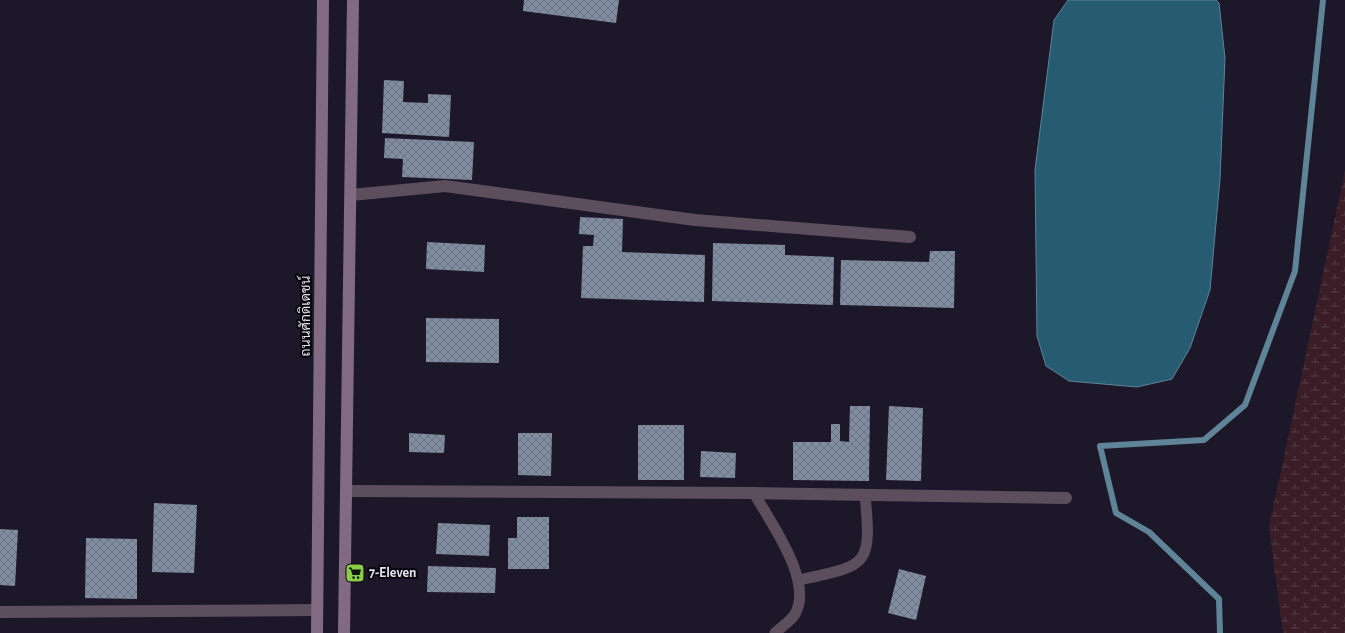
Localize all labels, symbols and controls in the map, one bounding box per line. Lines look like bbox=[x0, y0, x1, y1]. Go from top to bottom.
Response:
street label: ถนนศักดิเดชน์ bbox=[296, 276, 313, 356]
supermarket icon: 7-Eleven bbox=[344, 562, 366, 584]
place label: 7-Eleven bbox=[369, 566, 417, 580]

